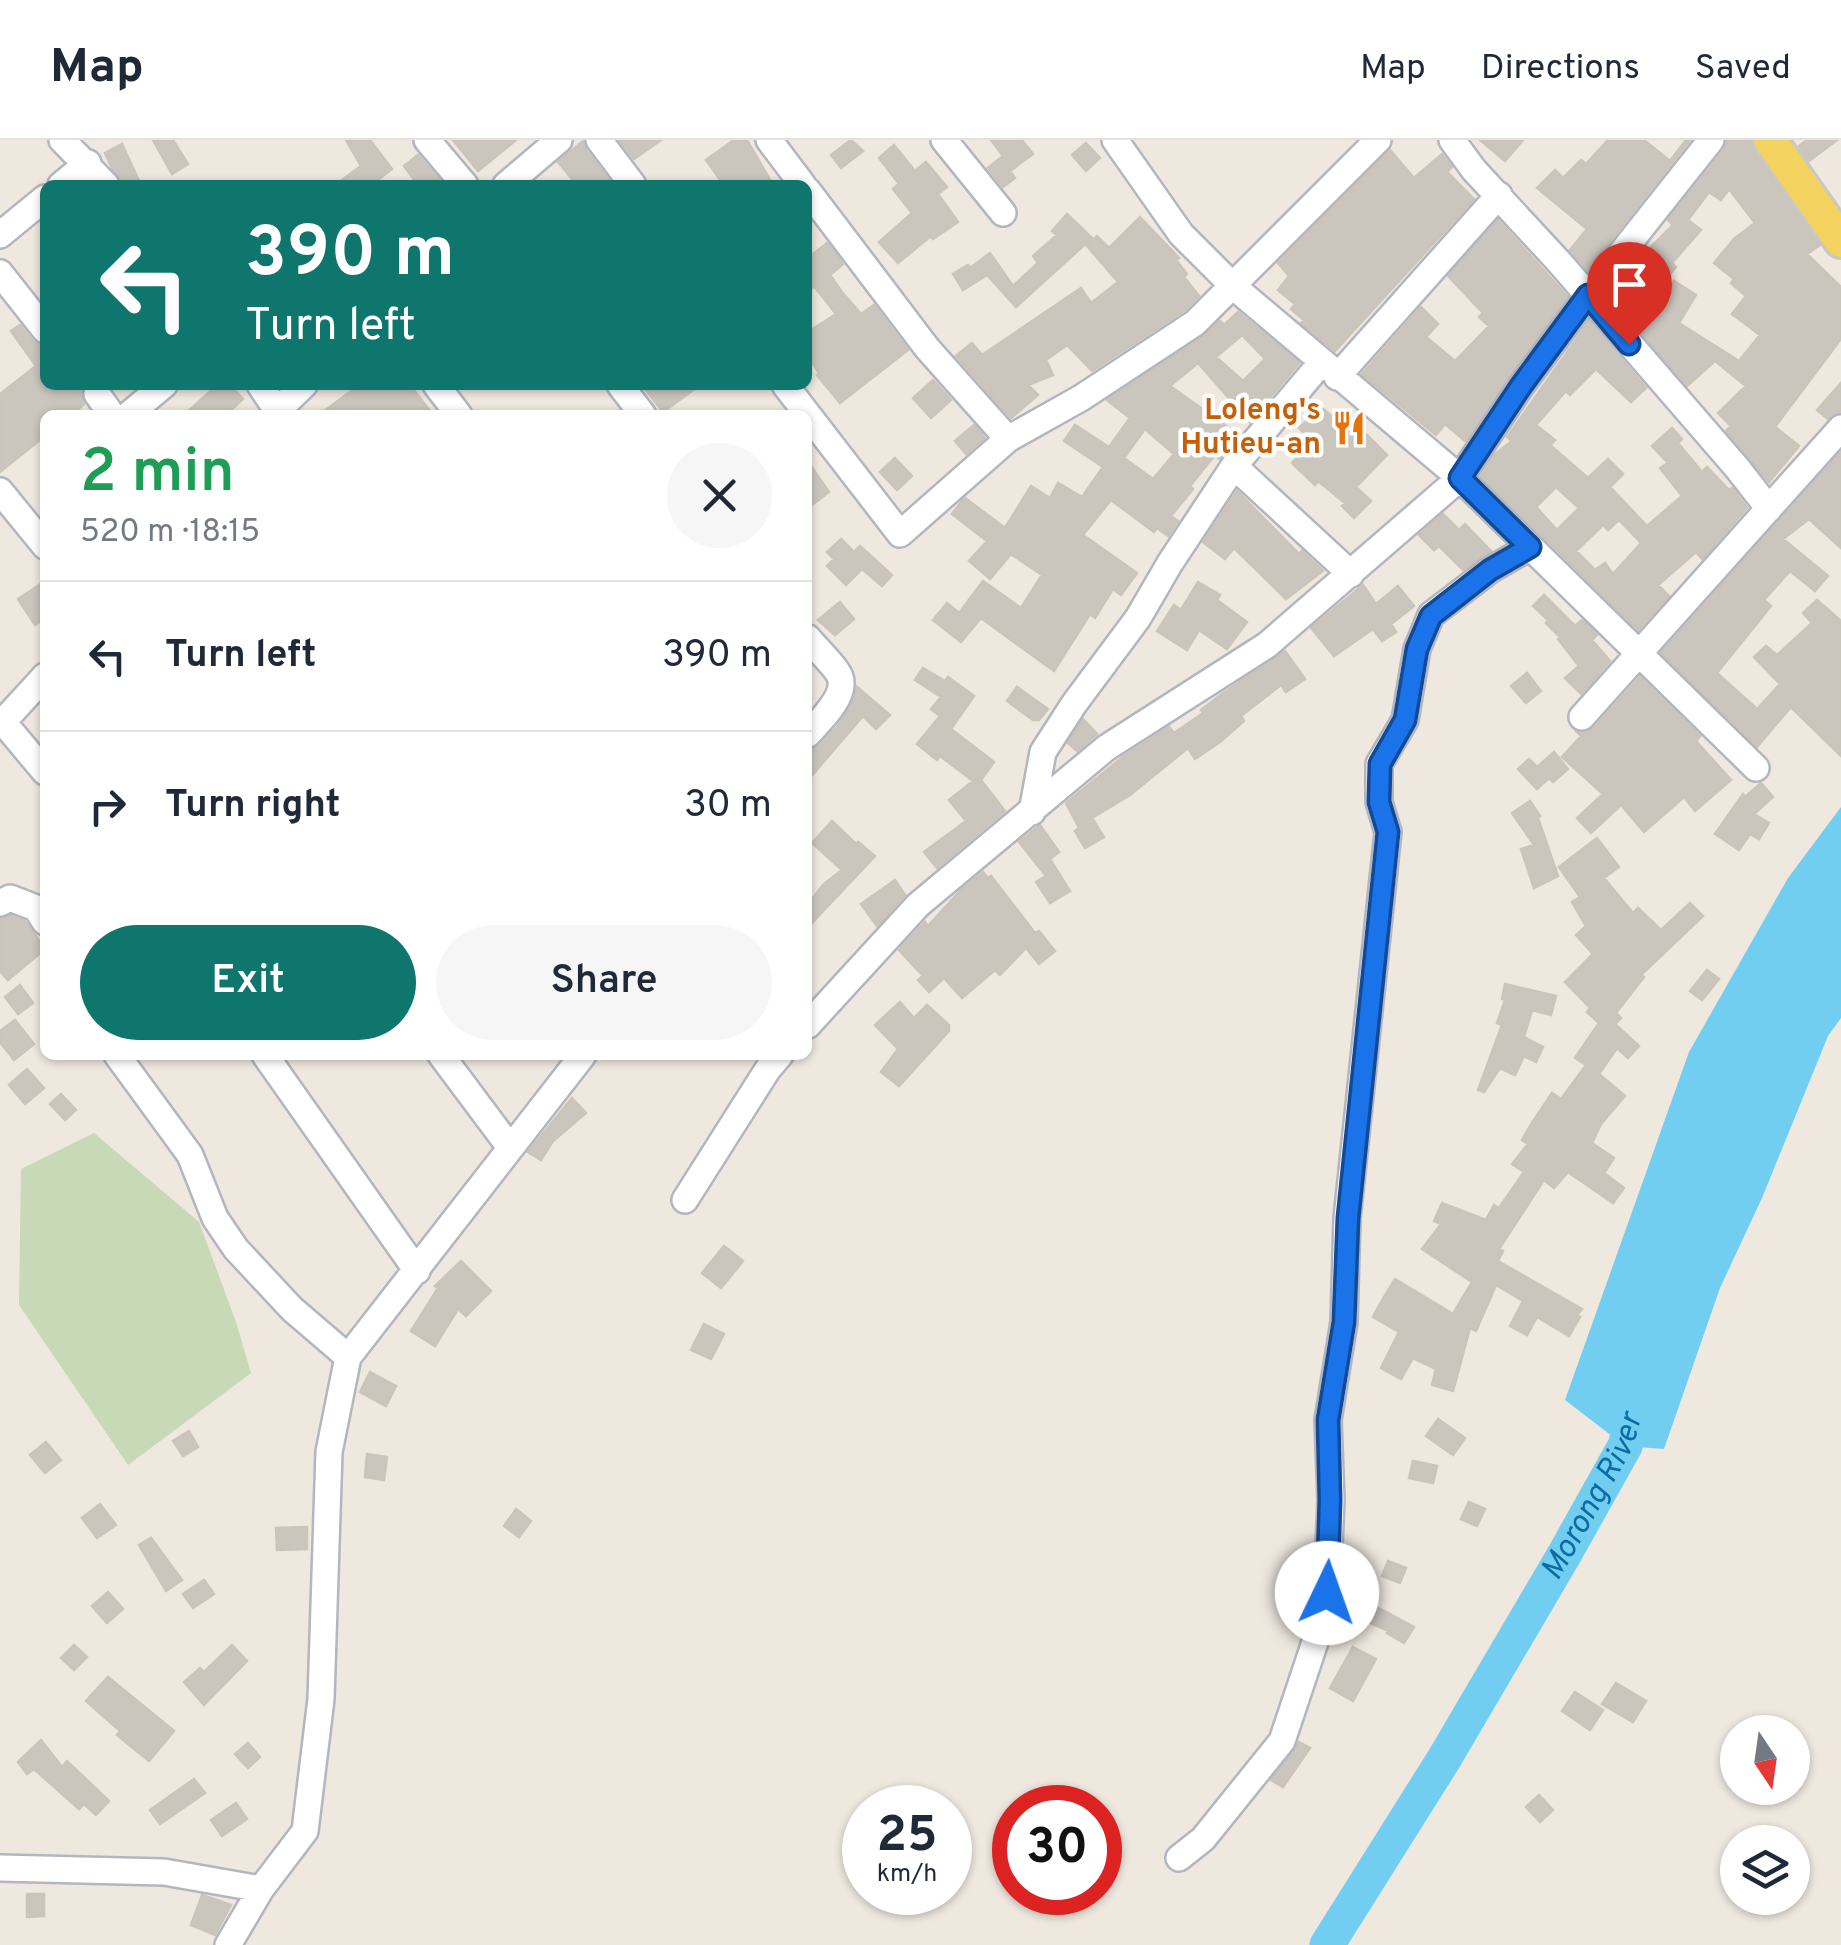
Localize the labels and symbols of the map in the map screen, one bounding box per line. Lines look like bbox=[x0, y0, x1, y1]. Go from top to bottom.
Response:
pin bbox=[1587, 242, 1672, 345]
place label: Loleng's Hutieu-an bbox=[1180, 393, 1321, 464]
restaurant icon: Loleng's Hutieu-an bbox=[1330, 409, 1368, 447]
water label: Morong River bbox=[1533, 1406, 1654, 1588]
position arrow bbox=[1275, 1541, 1379, 1645]
north arrow bbox=[1720, 1715, 1810, 1805]
speed limit sign: 30 bbox=[992, 1785, 1122, 1915]

